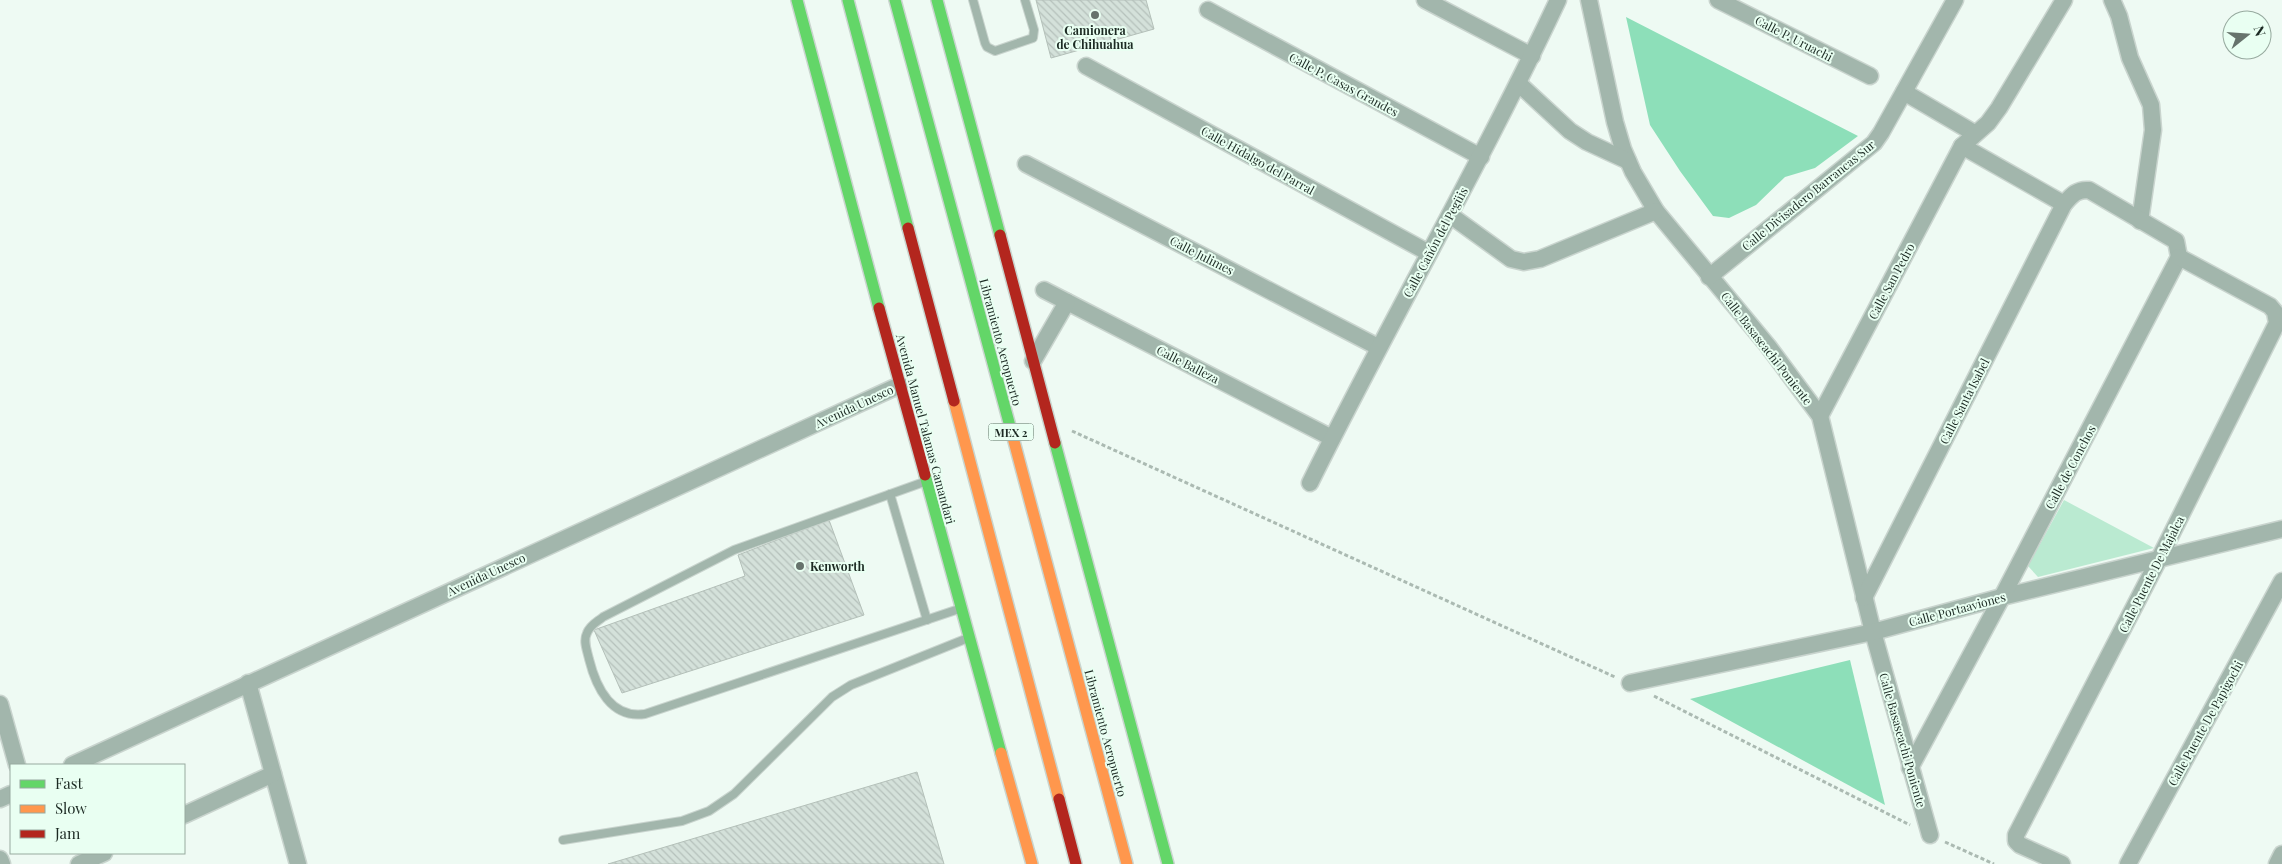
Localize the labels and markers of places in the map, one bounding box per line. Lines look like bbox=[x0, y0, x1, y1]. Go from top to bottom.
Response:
marker: Camionera de Chihuahua bbox=[1089, 9, 1101, 21]
place label: Camionera de Chihuahua bbox=[1056, 22, 1134, 52]
place label: Kenworth bbox=[810, 558, 865, 574]
marker: Kenworth bbox=[794, 560, 806, 572]

